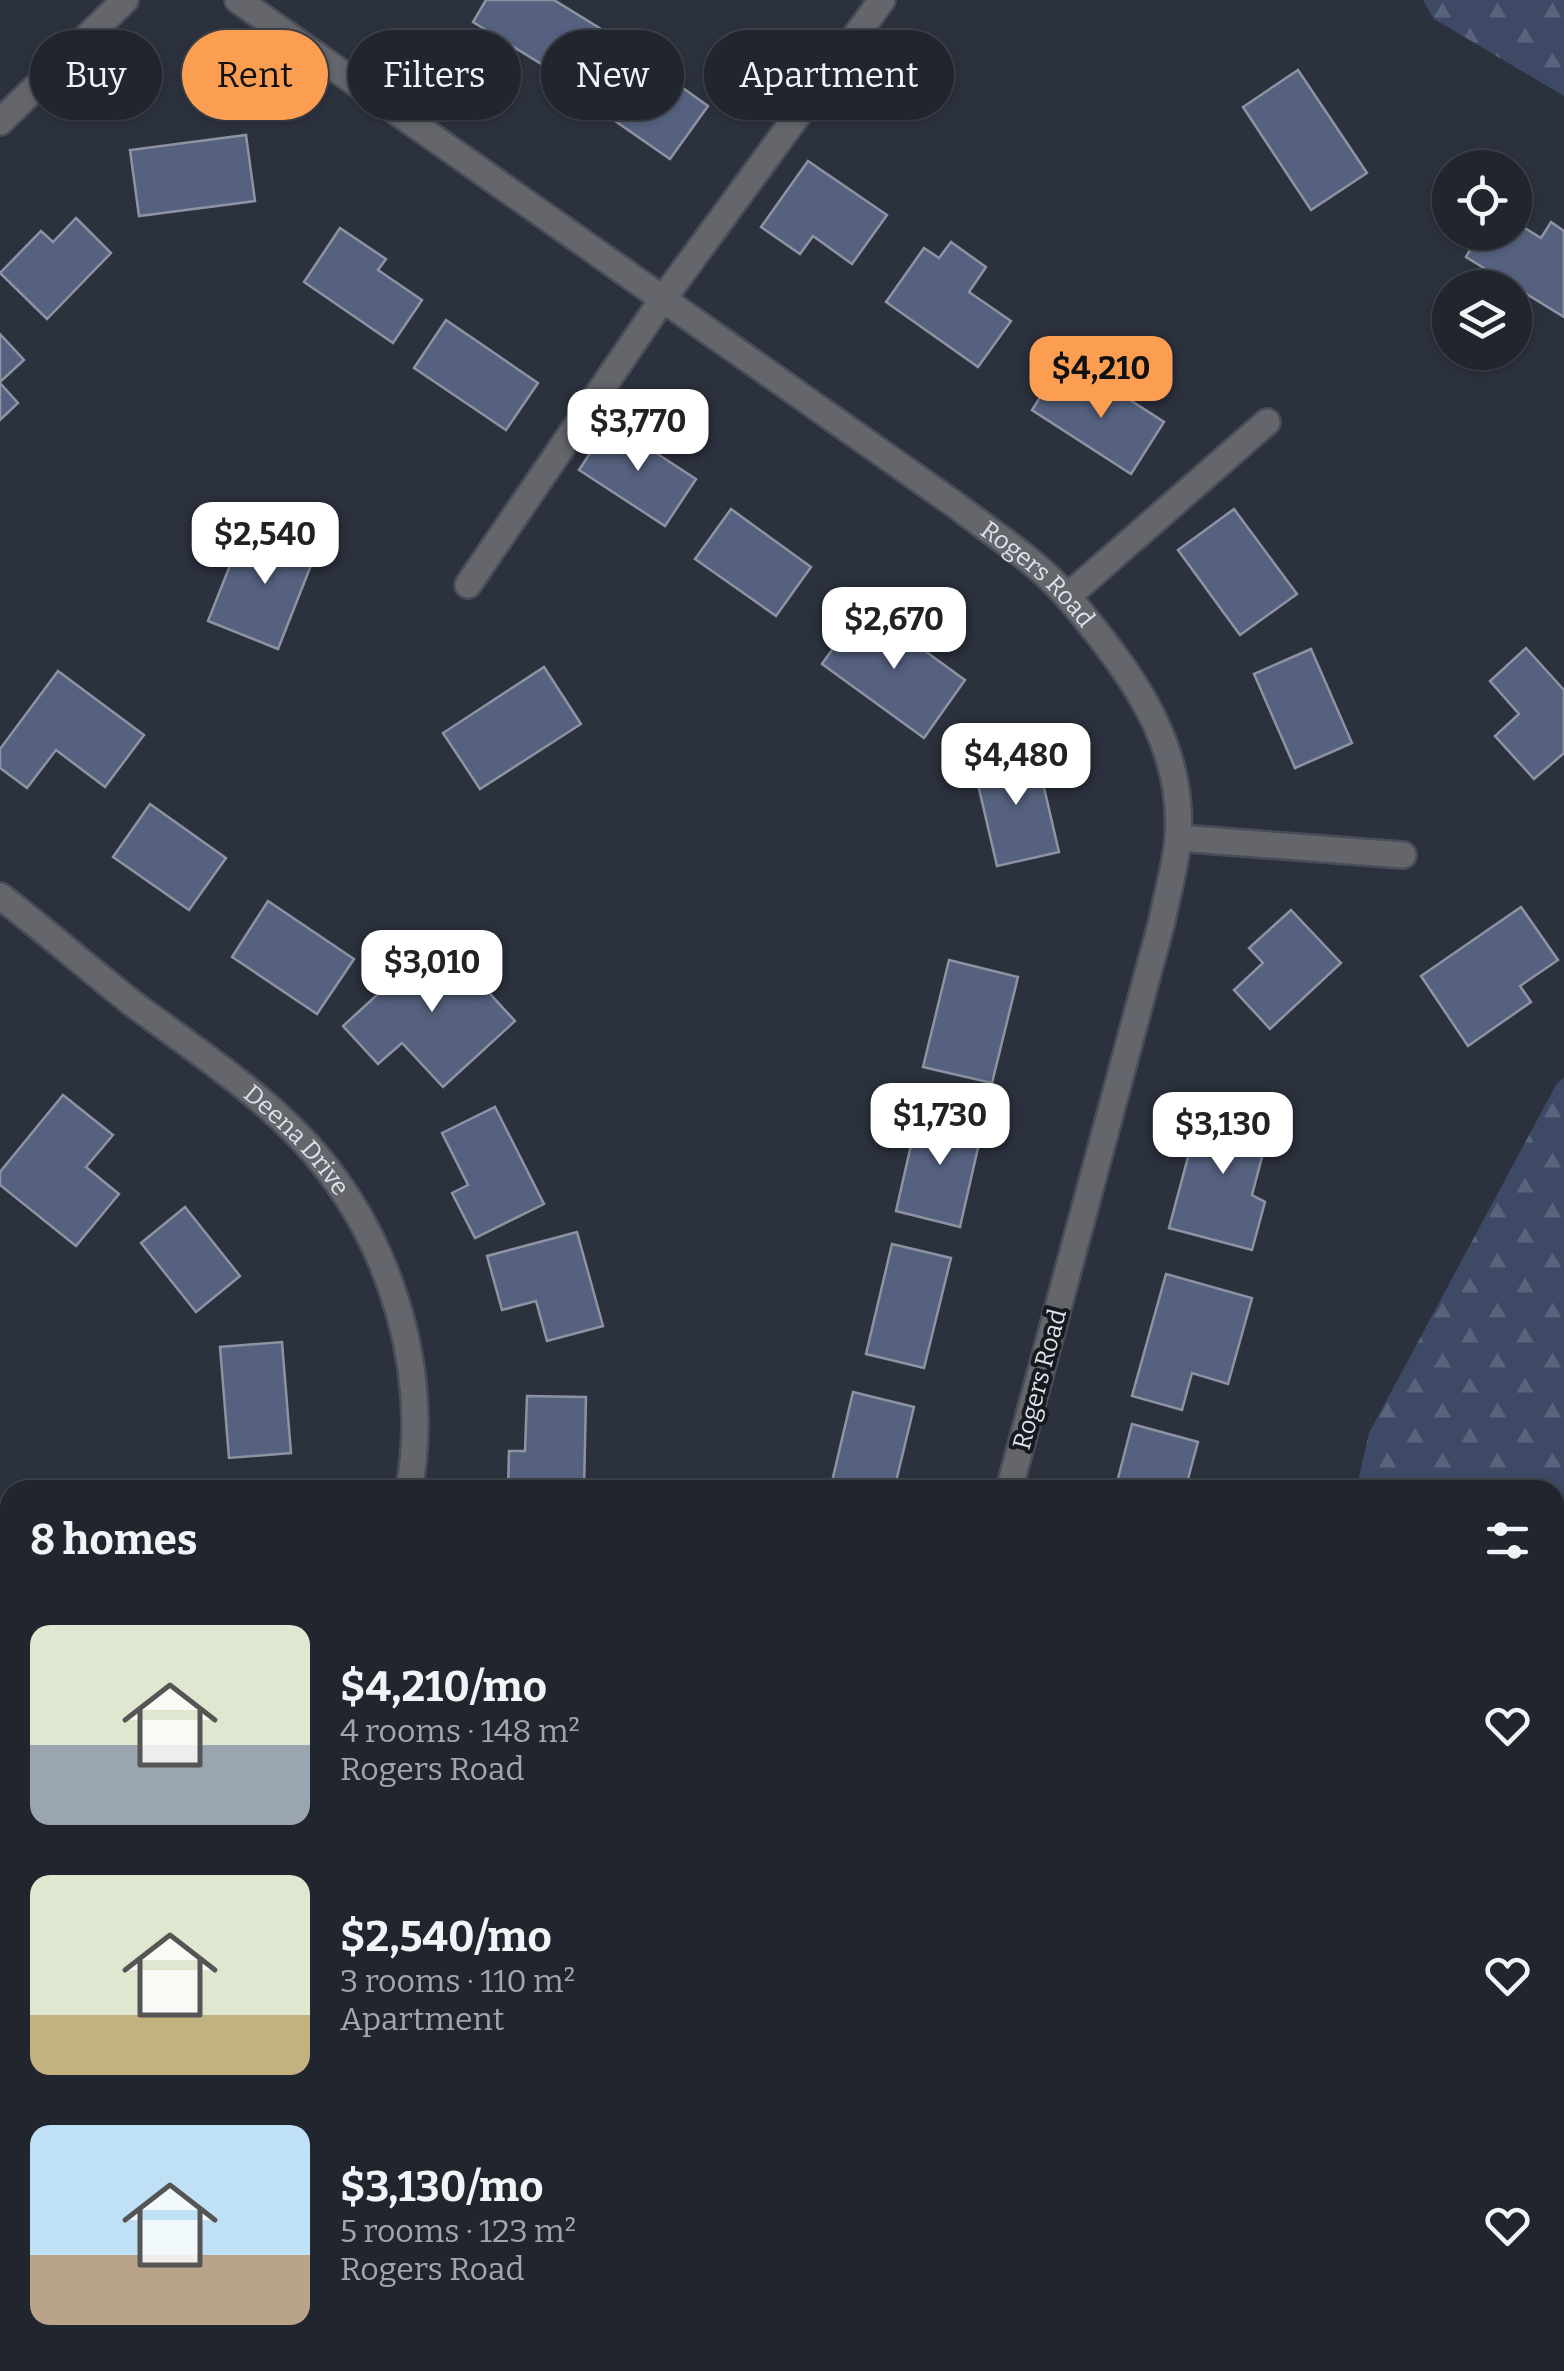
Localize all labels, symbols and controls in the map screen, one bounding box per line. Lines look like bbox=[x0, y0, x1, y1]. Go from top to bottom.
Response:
chip: Buy bbox=[30, 30, 162, 120]
chip: Rent bbox=[182, 30, 328, 120]
chip: Filters bbox=[348, 30, 521, 120]
chip: New bbox=[541, 30, 684, 120]
chip: Apartment bbox=[704, 30, 954, 120]
map controls bbox=[1432, 150, 1532, 370]
button: locate bbox=[1432, 150, 1532, 250]
button: layers bbox=[1432, 270, 1532, 370]
pin: $4,210 bbox=[1020, 336, 1182, 421]
text: $4,210 bbox=[1052, 349, 1151, 387]
pin: $3,770 bbox=[557, 389, 719, 474]
text: $3,770 bbox=[589, 402, 687, 440]
pin: $2,540 bbox=[184, 502, 346, 587]
text: $2,540 bbox=[214, 515, 316, 553]
street label: Rogers Road bbox=[975, 515, 1101, 633]
pin: $2,670 bbox=[813, 587, 975, 672]
text: $2,670 bbox=[844, 600, 944, 638]
pin: $4,480 bbox=[935, 723, 1097, 808]
text: $4,480 bbox=[963, 736, 1069, 774]
pin: $3,010 bbox=[351, 930, 513, 1015]
text: $3,010 bbox=[383, 943, 481, 981]
street label: Deena Drive bbox=[237, 1079, 356, 1201]
pin: $1,730 bbox=[859, 1083, 1021, 1168]
pin: $3,130 bbox=[1142, 1092, 1304, 1177]
text: $1,730 bbox=[893, 1096, 987, 1134]
text: $3,130 bbox=[1175, 1105, 1271, 1143]
street label: Rogers Road bbox=[1007, 1306, 1073, 1453]
icon: filters bbox=[1480, 1513, 1535, 1568]
text: 8 homes bbox=[30, 1515, 198, 1565]
text: $4,210/mo bbox=[340, 1662, 547, 1712]
icon: home bbox=[110, 1665, 230, 1785]
icon: heart bbox=[1480, 1698, 1535, 1753]
text: 4 rooms · 148 m² bbox=[340, 1712, 580, 1750]
text: Rogers Road bbox=[340, 1750, 524, 1788]
text: $2,540/mo bbox=[340, 1912, 552, 1962]
icon: home bbox=[110, 1915, 230, 2035]
icon: heart bbox=[1480, 1948, 1535, 2003]
text: 3 rooms · 110 m² bbox=[340, 1962, 575, 2000]
text: Apartment bbox=[340, 2000, 504, 2038]
text: $3,130/mo bbox=[340, 2162, 543, 2212]
icon: home bbox=[110, 2165, 230, 2285]
icon: heart bbox=[1480, 2198, 1535, 2253]
text: 5 rooms · 123 m² bbox=[340, 2212, 576, 2250]
text: Rogers Road bbox=[340, 2250, 524, 2288]

